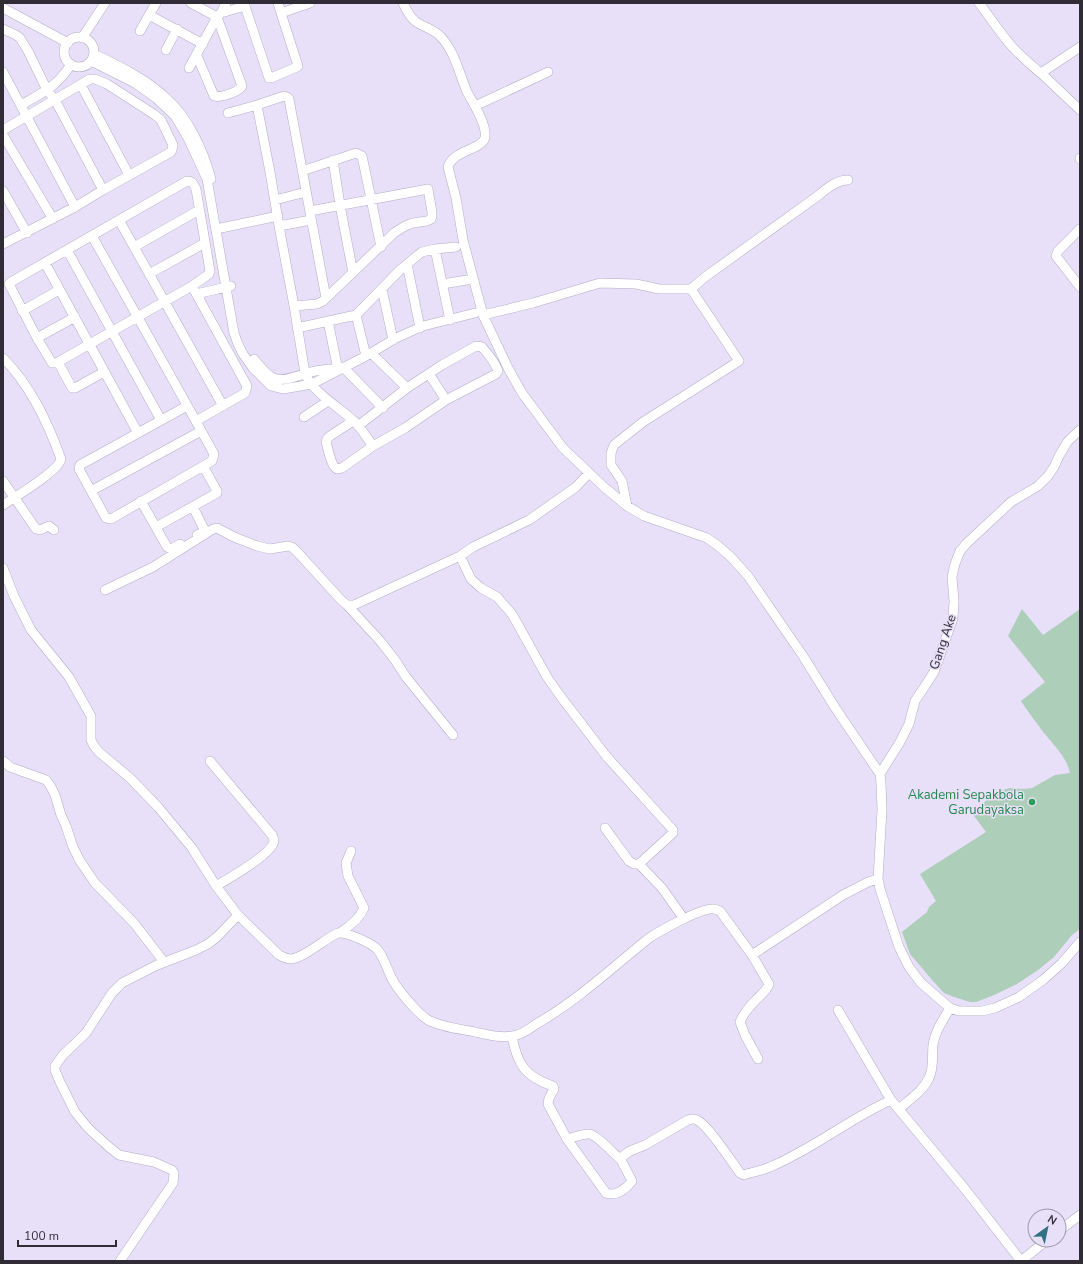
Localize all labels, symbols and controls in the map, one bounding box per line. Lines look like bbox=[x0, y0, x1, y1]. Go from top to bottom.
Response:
street label: Gang Ake bbox=[925, 612, 961, 672]
place label: Akademi Sepakbola Garudayaksa bbox=[908, 786, 1024, 819]
marker: Akademi Sepakbola Garudayaksa bbox=[1027, 797, 1037, 807]
north arrow bbox=[1027, 1208, 1067, 1248]
text: N bbox=[1045, 1212, 1060, 1229]
scale bar bbox=[18, 1222, 116, 1248]
text: 100 m bbox=[24, 1228, 59, 1244]

